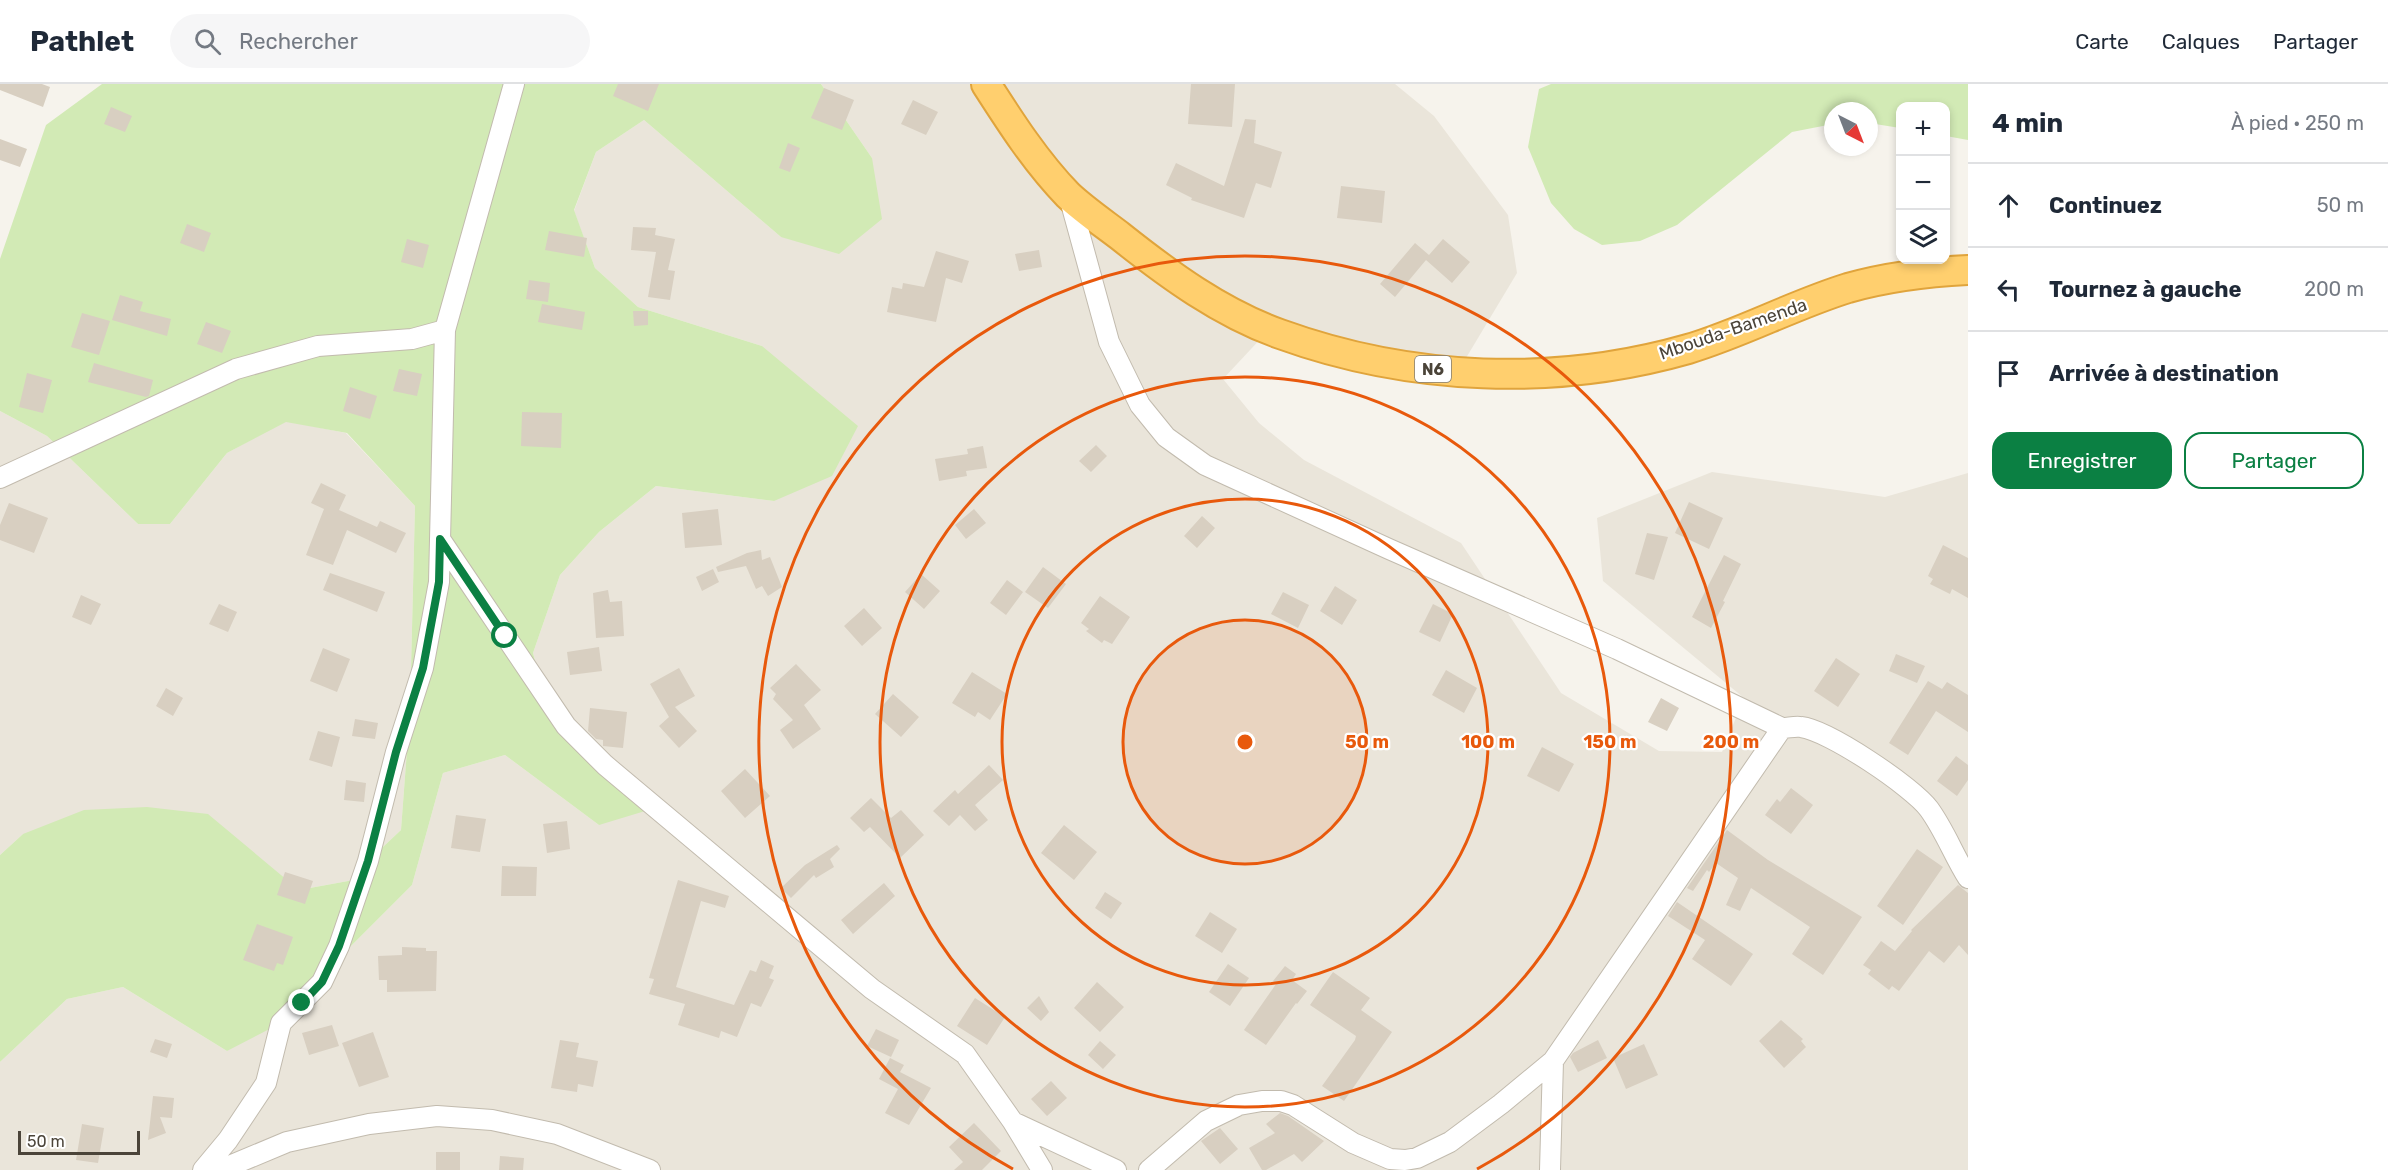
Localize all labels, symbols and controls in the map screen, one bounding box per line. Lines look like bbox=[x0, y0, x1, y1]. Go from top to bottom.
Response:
search box bbox=[170, 14, 590, 68]
text: Pathlet bbox=[30, 25, 134, 58]
icon: search bbox=[191, 25, 224, 58]
text: Rechercher bbox=[239, 28, 358, 55]
text: Carte bbox=[2075, 29, 2129, 54]
text: Calques bbox=[2162, 29, 2240, 54]
text: Partager bbox=[2273, 29, 2358, 54]
north arrow bbox=[1824, 102, 1878, 156]
map controls bbox=[1896, 102, 1950, 264]
button: + bbox=[1896, 102, 1950, 156]
text: 4 min bbox=[1992, 108, 2063, 139]
text: À pied · 250 m bbox=[2231, 111, 2364, 135]
button: − bbox=[1896, 156, 1950, 210]
icon: ahead bbox=[1992, 189, 2025, 222]
text: Continuez bbox=[2049, 192, 2162, 219]
text: 50 m bbox=[2317, 193, 2364, 217]
button: layers bbox=[1896, 210, 1950, 264]
icon: left bbox=[1992, 273, 2025, 306]
text: Tournez à gauche bbox=[2049, 276, 2242, 303]
text: 200 m bbox=[2304, 277, 2364, 301]
street label: Mbouda-Bamenda bbox=[1656, 293, 1810, 365]
road number: N6 bbox=[1415, 356, 1451, 382]
icon: arrive bbox=[1992, 357, 2025, 390]
text: Arrivée à destination bbox=[2049, 360, 2279, 387]
button: Enregistrer bbox=[1992, 432, 2172, 489]
button: Partager bbox=[2184, 432, 2364, 489]
route start bbox=[491, 622, 517, 648]
text: 50 m bbox=[1345, 731, 1389, 753]
text: 100 m bbox=[1461, 731, 1515, 753]
text: 150 m bbox=[1583, 731, 1637, 753]
text: 200 m bbox=[1703, 731, 1759, 753]
centre of rings bbox=[1235, 732, 1255, 752]
route end bbox=[288, 989, 314, 1015]
scale bar bbox=[18, 1128, 140, 1156]
text: 50 m bbox=[27, 1132, 65, 1151]

